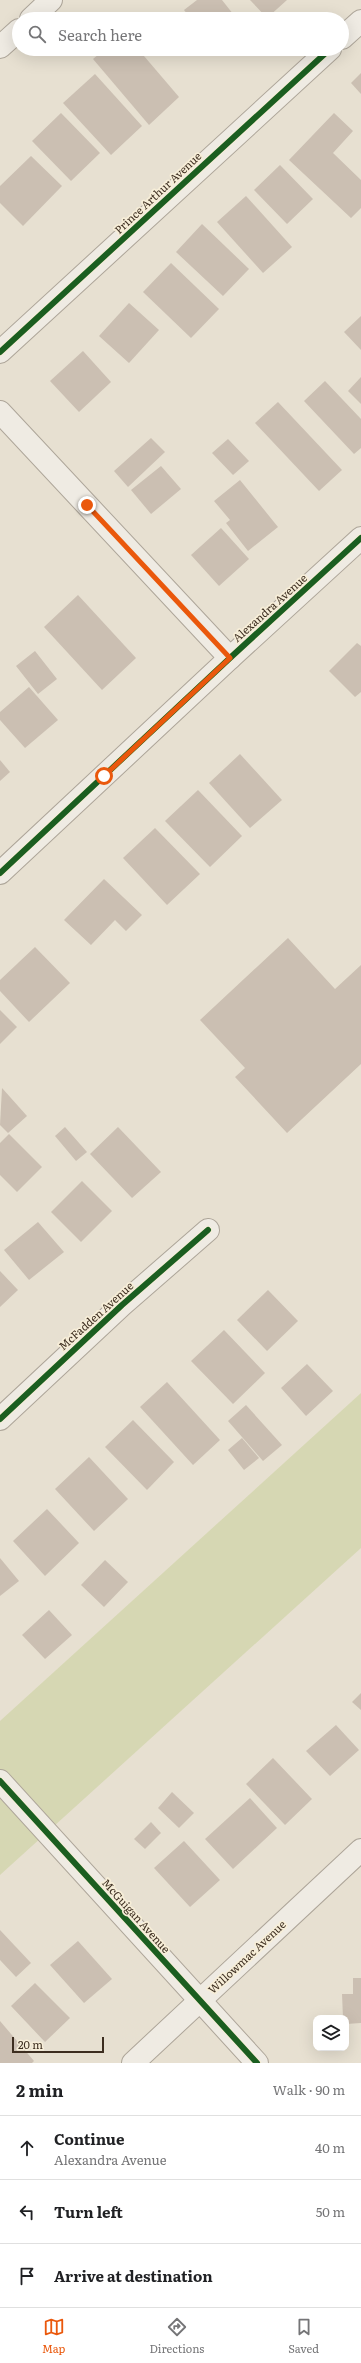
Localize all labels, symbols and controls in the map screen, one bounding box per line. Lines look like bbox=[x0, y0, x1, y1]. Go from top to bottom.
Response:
search box bbox=[12, 12, 349, 56]
icon: search bbox=[26, 23, 48, 45]
text: Search here bbox=[58, 23, 142, 46]
street label: Prince Arthur Avenue bbox=[110, 147, 205, 237]
route end bbox=[78, 496, 96, 514]
street label: Alexandra Avenue bbox=[229, 569, 310, 645]
route start bbox=[95, 767, 113, 785]
street label: McFadden Avenue bbox=[55, 1277, 136, 1353]
street label: McGuigan Avenue bbox=[99, 1875, 175, 1956]
street label: Willowmac Avenue bbox=[204, 1916, 289, 1997]
map controls bbox=[313, 2015, 349, 2051]
button: layers bbox=[313, 2015, 349, 2051]
scale bar bbox=[12, 2035, 104, 2054]
text: 20 m bbox=[18, 2036, 43, 2052]
text: 2 min bbox=[16, 2077, 64, 2102]
text: Walk · 90 m bbox=[273, 2080, 345, 2099]
text: Continue bbox=[54, 2127, 124, 2150]
icon: ahead bbox=[16, 2137, 38, 2159]
text: 40 m bbox=[315, 2138, 345, 2157]
text: Alexandra Avenue bbox=[54, 2150, 167, 2169]
text: Turn left bbox=[54, 2200, 123, 2223]
icon: left bbox=[16, 2201, 38, 2223]
text: 50 m bbox=[316, 2202, 345, 2221]
text: Arrive at destination bbox=[54, 2264, 213, 2287]
icon: arrive bbox=[16, 2265, 38, 2287]
tab: Map bbox=[42, 2316, 65, 2356]
tab: Directions bbox=[149, 2316, 204, 2356]
tab: Saved bbox=[288, 2316, 319, 2356]

